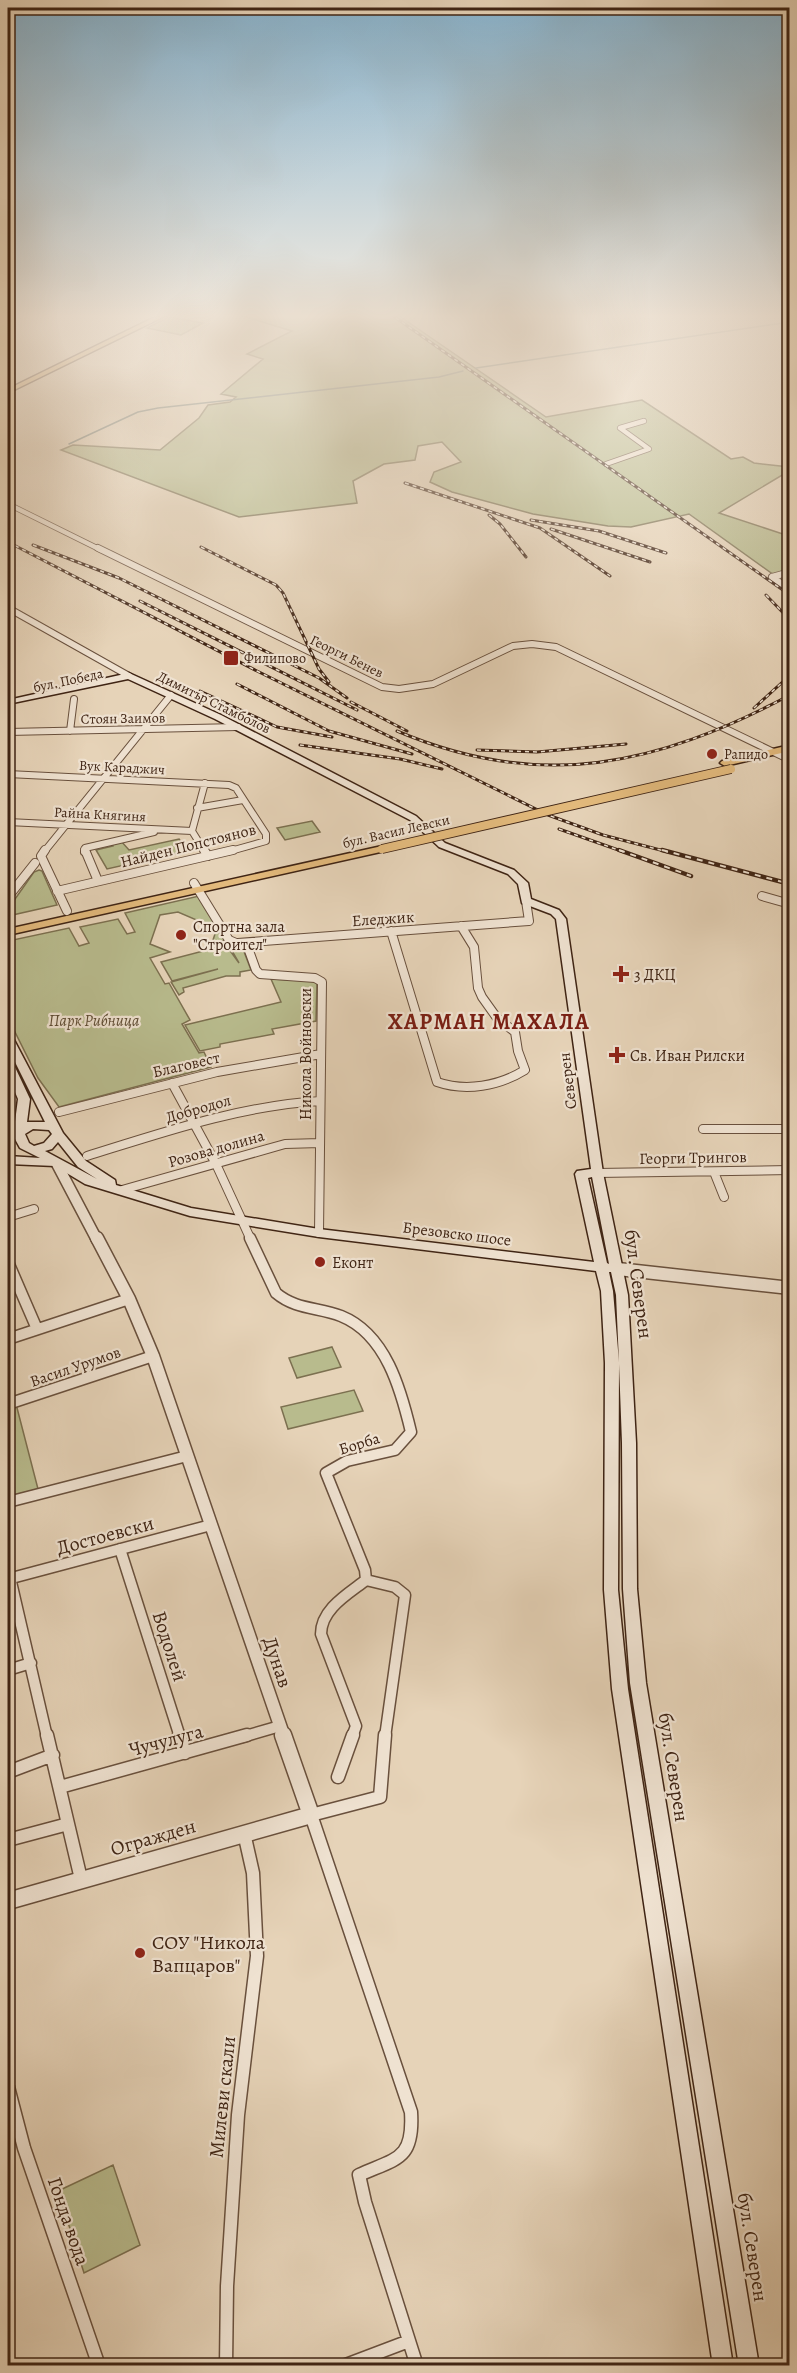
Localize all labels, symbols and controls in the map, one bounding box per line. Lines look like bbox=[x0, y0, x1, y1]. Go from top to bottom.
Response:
street label: Георги Бенев bbox=[307, 630, 387, 683]
marker: Филипово bbox=[222, 649, 240, 667]
place label: Филипово bbox=[244, 649, 306, 668]
street label: бул. Победа bbox=[31, 664, 105, 697]
street label: Димитър Стамболов bbox=[154, 667, 274, 738]
street label: Стоян Заимов bbox=[81, 708, 166, 729]
place label: Рапидо bbox=[724, 745, 768, 764]
marker: Рапидо bbox=[705, 747, 719, 761]
street label: Вук Караджич bbox=[79, 756, 166, 779]
street label: Райна Княгиня bbox=[53, 803, 147, 826]
street label: бул. Васил Левски bbox=[341, 810, 452, 853]
street label: Найден Попстоянов bbox=[118, 818, 258, 873]
street label: Еледжик bbox=[351, 906, 415, 932]
place label: Спортна зала "Строител" bbox=[193, 916, 285, 956]
marker: Спортна зала "Строител" bbox=[174, 928, 188, 942]
place label: 3 ДКЦ bbox=[634, 964, 676, 986]
marker: 3 ДКЦ bbox=[612, 965, 630, 983]
street label: Никола Войновски bbox=[295, 988, 317, 1120]
district label: ХАРМАН МАХАЛА bbox=[388, 1007, 590, 1037]
park label: Парк Рибница bbox=[49, 1010, 139, 1032]
place label: Св. Иван Рилски bbox=[630, 1045, 745, 1067]
marker: Св. Иван Рилски bbox=[608, 1046, 626, 1064]
street label: Благовест bbox=[150, 1047, 222, 1083]
street label: Северен bbox=[554, 1051, 582, 1110]
street label: Добродол bbox=[163, 1089, 234, 1129]
street label: Розова долина bbox=[166, 1125, 268, 1173]
street label: Георги Трингов bbox=[639, 1146, 747, 1170]
street label: Брезовско шосе bbox=[401, 1216, 512, 1252]
street label: бул. Северен bbox=[617, 1228, 660, 1340]
place label: Еконт bbox=[332, 1252, 373, 1274]
marker: Еконт bbox=[313, 1255, 327, 1269]
street label: Васил Урумов bbox=[27, 1341, 124, 1393]
street label: Борба bbox=[336, 1427, 383, 1461]
street label: Достоевски bbox=[53, 1510, 157, 1561]
street label: Водолей bbox=[145, 1607, 194, 1685]
street label: Дунав bbox=[256, 1633, 299, 1691]
street label: бул. Северен bbox=[652, 1711, 695, 1824]
street label: Чучулуга bbox=[126, 1717, 207, 1763]
street label: Огражден bbox=[107, 1812, 199, 1863]
place label: СОУ "Никола Вапцаров" bbox=[152, 1929, 266, 1979]
marker: СОУ "Никола Вапцаров" bbox=[133, 1946, 147, 1960]
street label: Милеви скали bbox=[203, 2035, 242, 2159]
street label: Гонда вода bbox=[41, 2173, 97, 2270]
street label: бул. Северен bbox=[731, 2191, 774, 2304]

